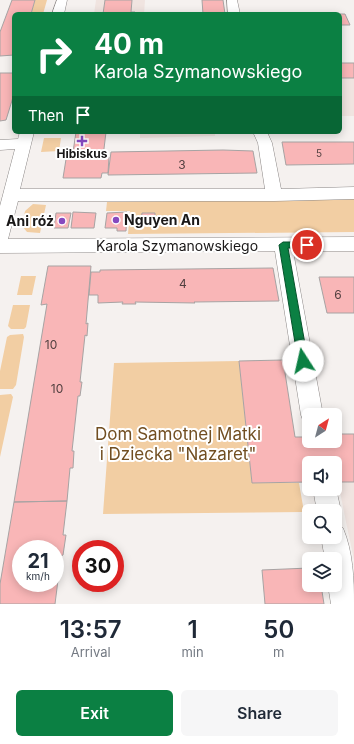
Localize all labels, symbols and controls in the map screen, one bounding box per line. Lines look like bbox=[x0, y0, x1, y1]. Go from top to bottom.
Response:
text: 40 m bbox=[94, 27, 164, 61]
icon: right bbox=[28, 28, 80, 80]
text: Karola Szymanowskiego bbox=[94, 61, 302, 82]
icon: arrive bbox=[72, 104, 94, 126]
text: Then bbox=[28, 106, 64, 125]
marker: Hibiskus bbox=[77, 136, 87, 146]
place label: Hibiskus bbox=[57, 146, 108, 161]
house number: 5 bbox=[316, 147, 322, 159]
house number: 3 bbox=[178, 157, 186, 172]
place label: Nguyen An bbox=[124, 211, 200, 228]
place label: Ani róż bbox=[6, 212, 54, 229]
marker: Nguyen An bbox=[111, 215, 121, 225]
marker: Ani róż bbox=[57, 216, 67, 226]
pin bbox=[290, 228, 324, 262]
icon: arrive bbox=[296, 234, 318, 256]
street label: Karola Szymanowskiego bbox=[96, 237, 258, 254]
house number: 4 bbox=[179, 276, 187, 291]
house number: 6 bbox=[334, 287, 342, 302]
house number: 10 bbox=[45, 337, 57, 352]
position arrow bbox=[282, 340, 324, 382]
house number: 10 bbox=[51, 381, 63, 396]
north arrow bbox=[302, 408, 342, 448]
map controls bbox=[302, 408, 342, 592]
park label: Dom Samotnej Matki i Dziecka "Nazaret" bbox=[95, 424, 261, 464]
button: sound bbox=[302, 456, 342, 496]
button: search bbox=[302, 504, 342, 544]
speed limit sign: 30 bbox=[72, 540, 124, 592]
text: 21 bbox=[27, 549, 49, 573]
button: layers bbox=[302, 552, 342, 592]
text: km/h bbox=[26, 570, 50, 582]
text: 13:57 bbox=[60, 615, 122, 644]
text: 1 bbox=[187, 615, 198, 644]
text: 50 bbox=[263, 615, 294, 644]
text: Arrival bbox=[71, 644, 111, 660]
text: min bbox=[181, 644, 204, 660]
text: m bbox=[273, 644, 284, 660]
button: Exit bbox=[16, 690, 173, 736]
button: Share bbox=[181, 690, 338, 736]

